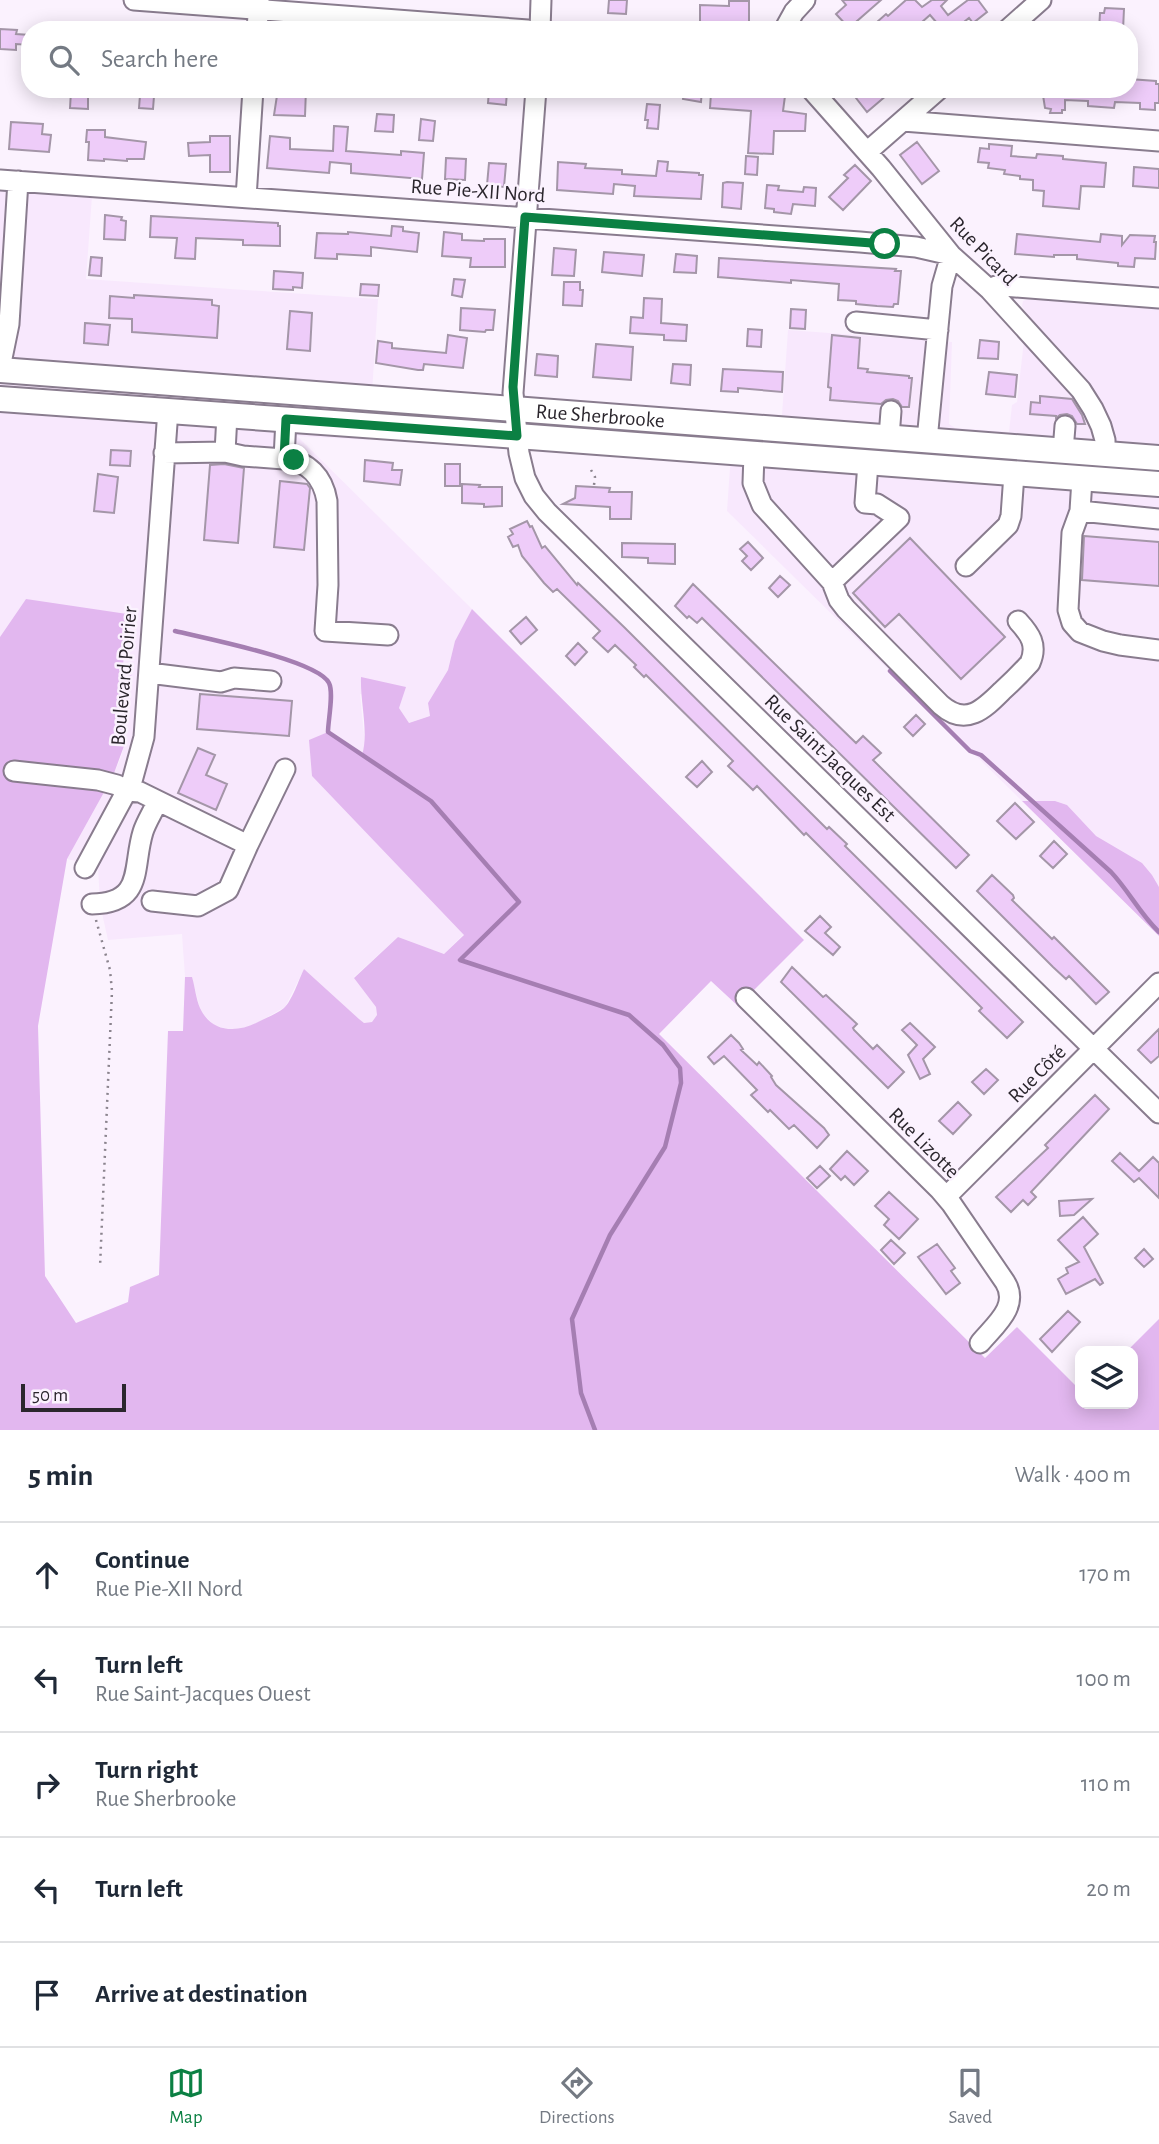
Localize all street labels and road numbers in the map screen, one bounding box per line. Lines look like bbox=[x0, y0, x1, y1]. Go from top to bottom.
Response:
street label: Rue Pie-XII Nord bbox=[410, 176, 546, 206]
street label: Rue Picard bbox=[946, 213, 1021, 289]
street label: Rue Sherbrooke bbox=[535, 400, 665, 431]
street label: Boulevard Poirier bbox=[107, 605, 141, 747]
street label: Rue Saint-Jacques Est bbox=[760, 690, 900, 826]
street label: Rue Côté bbox=[1004, 1041, 1070, 1107]
street label: Rue Lizotte bbox=[885, 1104, 963, 1182]

